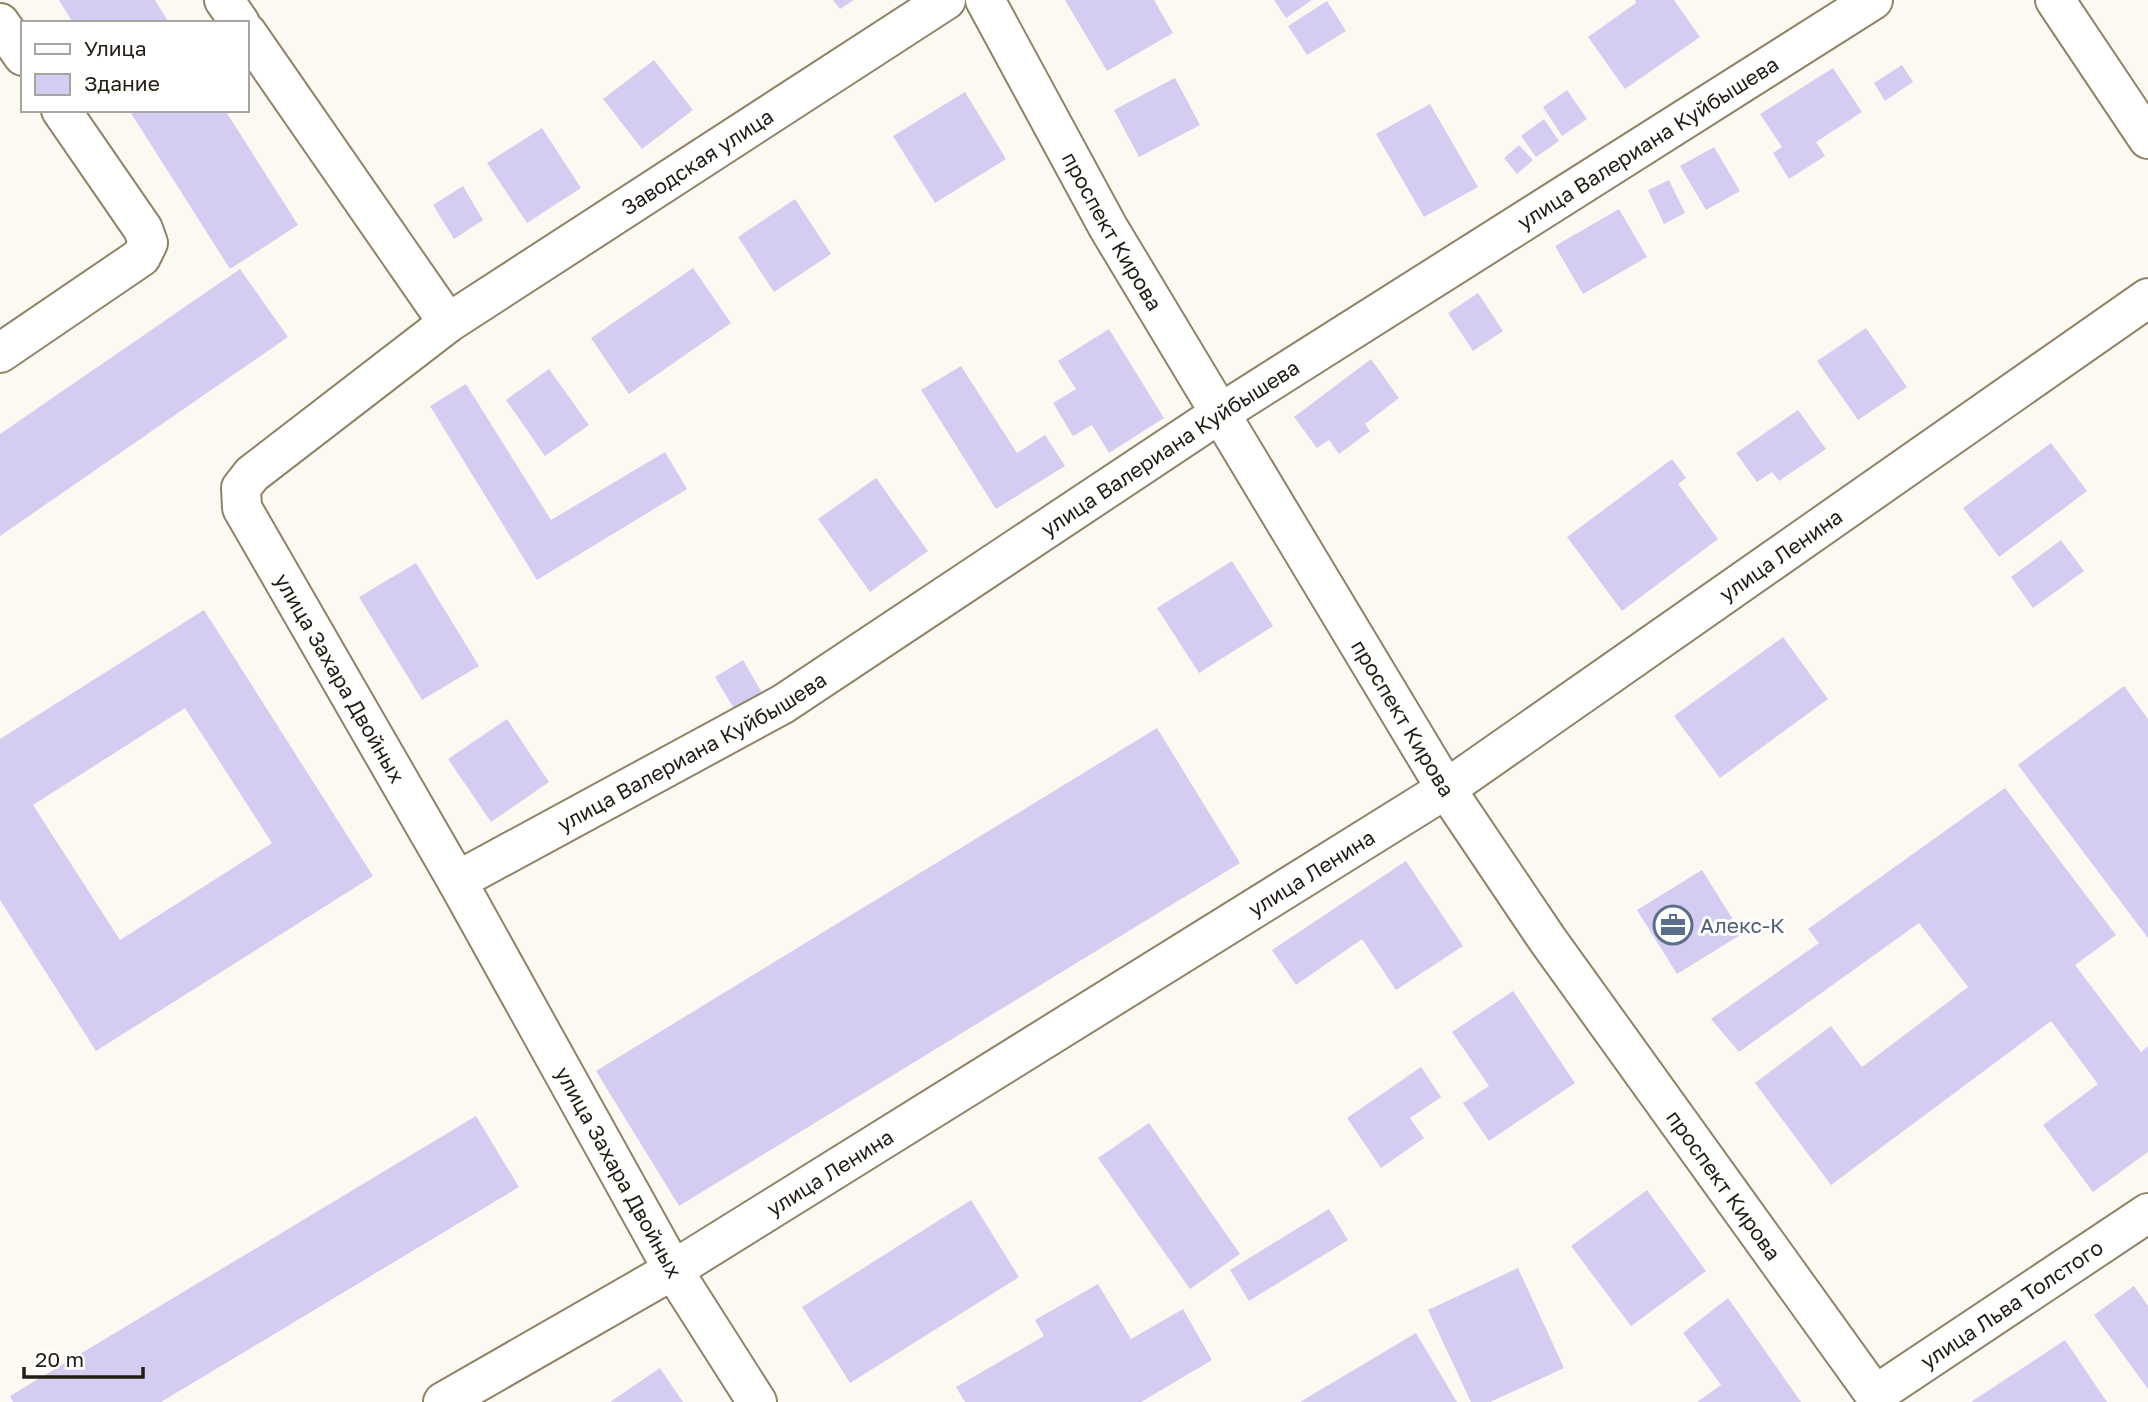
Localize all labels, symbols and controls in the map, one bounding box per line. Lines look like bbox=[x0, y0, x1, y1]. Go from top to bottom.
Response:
legend bbox=[21, 21, 248, 112]
text: Улица bbox=[84, 35, 147, 61]
street label: улица Валериана Куйбышева bbox=[1512, 50, 1783, 235]
text: Здание bbox=[84, 70, 160, 96]
street label: Заводская улица bbox=[616, 103, 778, 220]
street label: проспект Кирова bbox=[1057, 147, 1168, 315]
street label: улица Валериана Куйбышева bbox=[1036, 354, 1304, 542]
street label: улица Ленина bbox=[1714, 503, 1847, 607]
street label: улица Захара Двойных bbox=[269, 569, 411, 788]
street label: проспект Кирова bbox=[1346, 635, 1460, 802]
street label: улица Валериана Куйбышева bbox=[553, 666, 831, 837]
street label: улица Ленина bbox=[1243, 824, 1379, 922]
office icon: Алекс-К bbox=[1652, 904, 1694, 946]
place label: Алекс-К bbox=[1700, 912, 1785, 938]
street label: улица Захара Двойных bbox=[550, 1062, 688, 1283]
street label: проспект Кирова bbox=[1661, 1105, 1787, 1265]
street label: улица Ленина bbox=[762, 1123, 898, 1222]
street label: улица Льва Толстого bbox=[1915, 1234, 2108, 1374]
scale bar bbox=[24, 1336, 144, 1380]
text: 20 m bbox=[35, 1346, 84, 1372]

